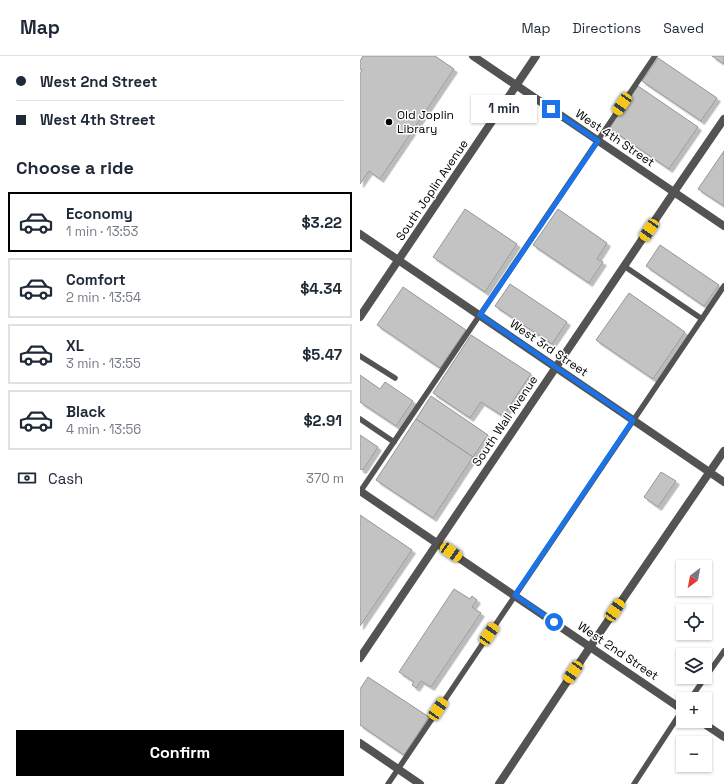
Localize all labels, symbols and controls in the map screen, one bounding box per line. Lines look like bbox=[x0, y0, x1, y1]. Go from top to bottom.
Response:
text: Map bbox=[20, 15, 60, 40]
text: Map bbox=[521, 19, 551, 37]
text: Directions bbox=[573, 19, 641, 37]
text: Saved bbox=[663, 19, 704, 37]
text: West 2nd Street bbox=[40, 72, 157, 91]
car bbox=[610, 91, 634, 117]
callout: 1 min bbox=[471, 95, 537, 123]
text: 1 min bbox=[488, 100, 520, 117]
route end bbox=[542, 100, 560, 118]
street label: West 4th Street bbox=[572, 106, 658, 170]
place label: Old Joplin Library bbox=[397, 107, 454, 137]
text: West 4th Street bbox=[40, 110, 155, 129]
marker: Old Joplin Library bbox=[384, 117, 394, 127]
street label: South Joplin Avenue bbox=[392, 136, 472, 244]
text: Choose a ride bbox=[16, 156, 134, 179]
icon: car bbox=[18, 204, 54, 240]
text: Economy bbox=[66, 204, 133, 223]
text: $3.22 bbox=[301, 213, 342, 232]
car bbox=[637, 217, 661, 243]
text: 1 min · 13:53 bbox=[66, 223, 138, 240]
icon: car bbox=[18, 270, 54, 306]
text: Comfort bbox=[66, 270, 126, 289]
text: $4.34 bbox=[300, 279, 342, 298]
text: 2 min · 13:54 bbox=[66, 289, 141, 306]
street label: West 3rd Street bbox=[507, 316, 591, 380]
icon: car bbox=[18, 336, 54, 372]
text: XL bbox=[66, 336, 84, 355]
text: $5.47 bbox=[302, 345, 342, 364]
text: 3 min · 13:55 bbox=[66, 355, 141, 372]
street label: South Wall Avenue bbox=[469, 372, 541, 470]
icon: car bbox=[18, 402, 54, 438]
text: Black bbox=[66, 402, 106, 421]
text: $2.91 bbox=[304, 411, 342, 430]
text: 4 min · 13:56 bbox=[66, 421, 141, 438]
icon: cash bbox=[16, 467, 38, 489]
text: Cash bbox=[48, 469, 83, 488]
text: 370 m bbox=[306, 470, 344, 487]
car bbox=[438, 540, 464, 564]
north arrow bbox=[676, 560, 712, 596]
map controls bbox=[676, 560, 712, 772]
car bbox=[603, 597, 627, 623]
button: locate bbox=[676, 604, 712, 640]
route start bbox=[545, 613, 563, 631]
street label: West 2nd Street bbox=[574, 618, 662, 684]
car bbox=[477, 621, 501, 647]
button: layers bbox=[676, 648, 712, 684]
car bbox=[561, 659, 585, 685]
button: + bbox=[676, 692, 712, 728]
car bbox=[426, 696, 450, 722]
button: Confirm bbox=[16, 730, 344, 776]
button: − bbox=[676, 736, 712, 772]

